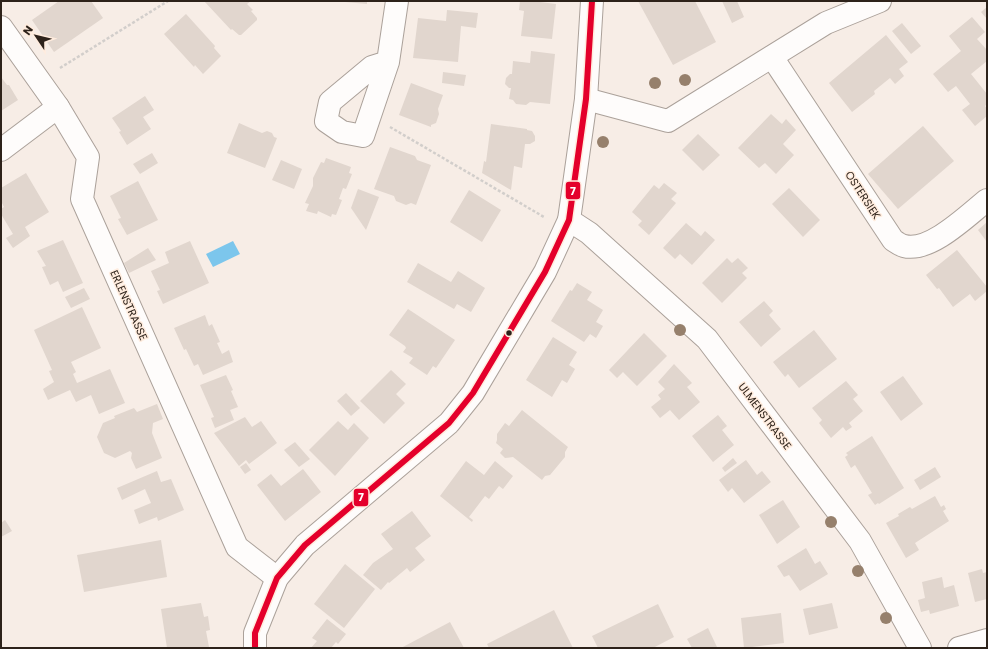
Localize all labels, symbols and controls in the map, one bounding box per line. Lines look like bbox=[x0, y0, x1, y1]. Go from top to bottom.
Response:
north arrow bbox=[16, 16, 56, 56]
text: N bbox=[19, 22, 37, 38]
street label: OSTERSIEK bbox=[841, 168, 885, 223]
line badge: 7 bbox=[565, 181, 581, 200]
text: 7 bbox=[570, 183, 576, 199]
street label: ERLENSTRASSE bbox=[106, 267, 152, 343]
unlabelled marker bbox=[504, 328, 514, 338]
street label: ULMENSTRASSE bbox=[735, 379, 795, 453]
line badge: 7 bbox=[353, 488, 369, 507]
text: 7 bbox=[358, 489, 364, 505]

